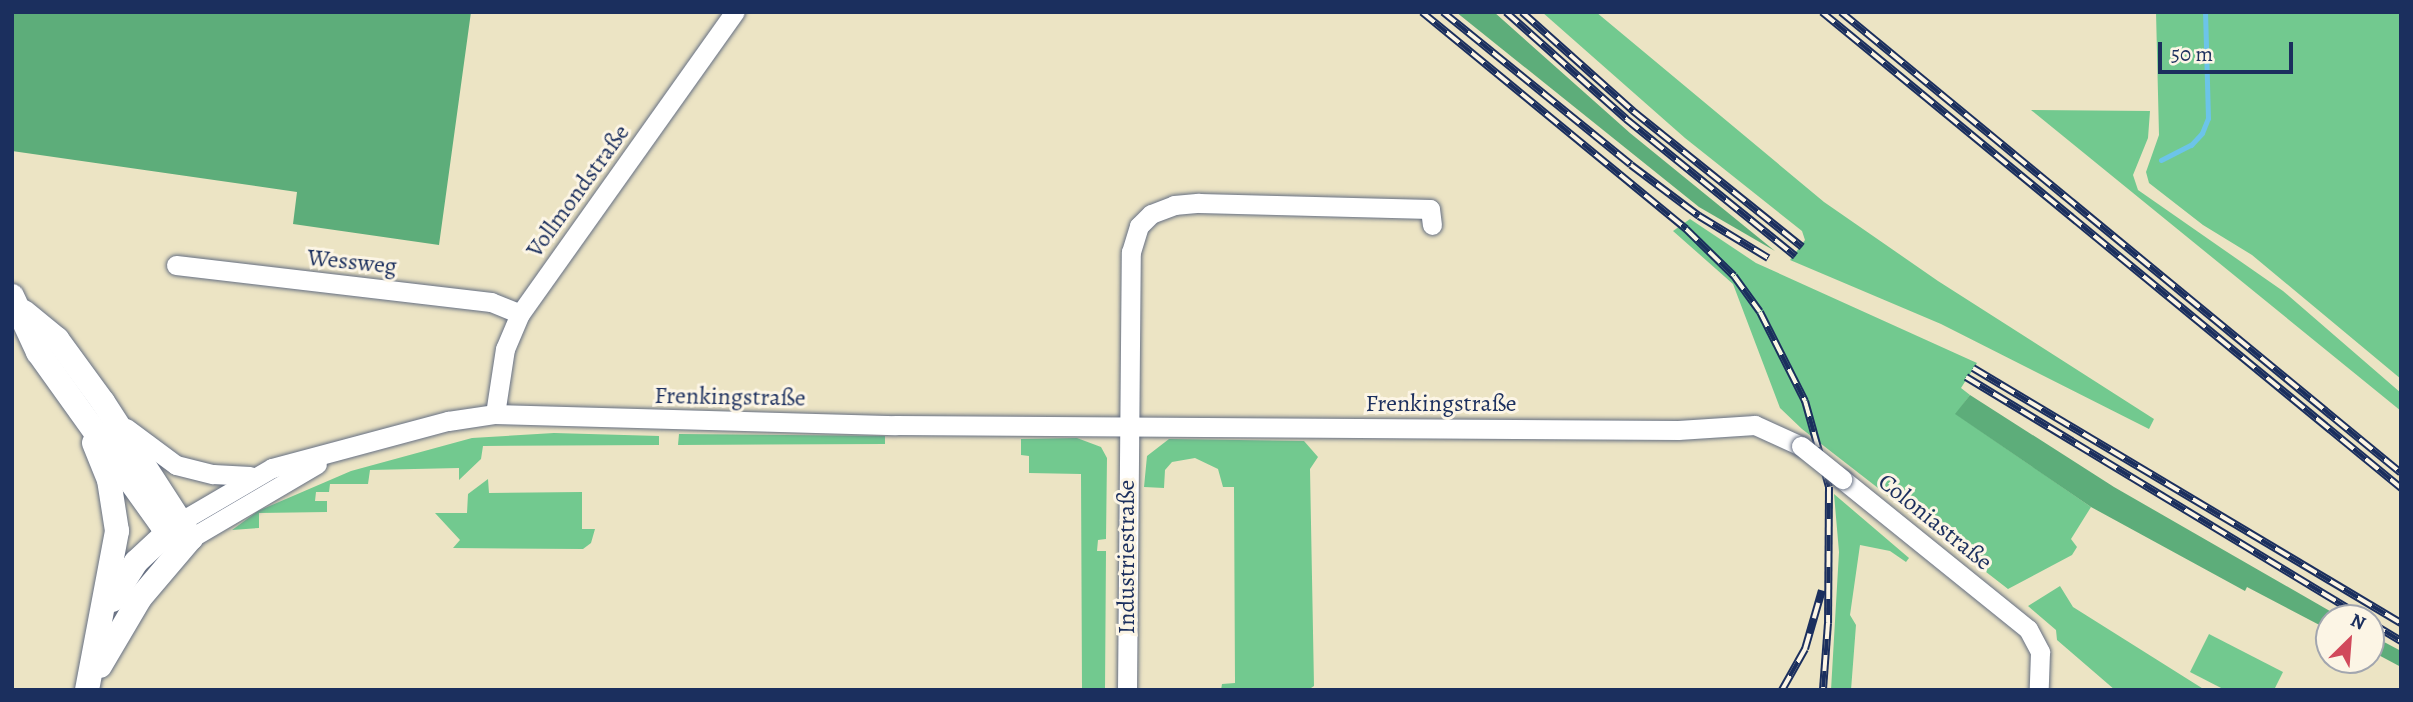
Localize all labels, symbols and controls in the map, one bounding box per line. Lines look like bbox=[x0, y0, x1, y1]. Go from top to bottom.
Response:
scale bar bbox=[2161, 28, 2296, 72]
text: 50 m bbox=[2171, 40, 2213, 68]
street label: Vollmondstraße bbox=[520, 119, 636, 263]
street label: Wessweg bbox=[306, 243, 398, 281]
street label: Frenkingstraße bbox=[654, 381, 806, 413]
street label: Frenkingstraße bbox=[1365, 390, 1517, 418]
street label: Coloniastraße bbox=[1872, 467, 1998, 577]
street label: Industriestraße bbox=[1113, 480, 1141, 634]
north arrow bbox=[2315, 604, 2385, 674]
text: N bbox=[2346, 607, 2370, 636]

